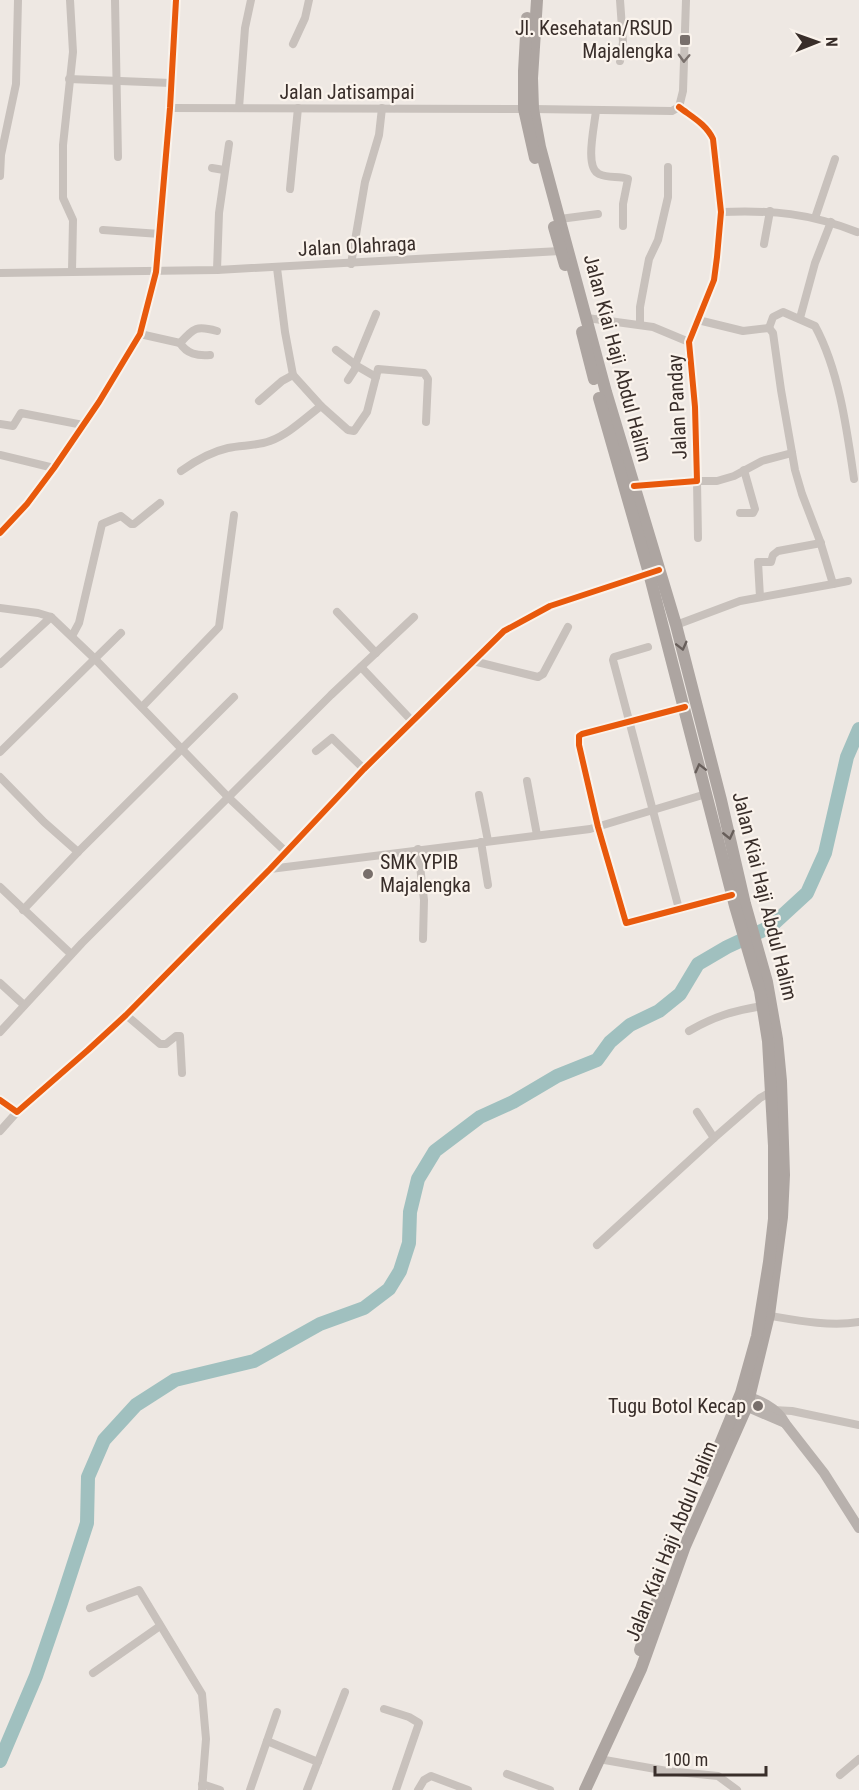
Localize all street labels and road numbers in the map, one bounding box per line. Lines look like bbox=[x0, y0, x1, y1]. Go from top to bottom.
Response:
street label: Jalan Jatisampai bbox=[279, 80, 415, 104]
street label: Jalan Olahraga bbox=[297, 231, 417, 261]
street label: Jalan Kiai Haji Abdul Halim bbox=[579, 252, 657, 464]
street label: Jalan Panday bbox=[662, 354, 692, 460]
street label: Jalan Kiai Haji Abdul Halim bbox=[727, 789, 803, 1003]
street label: Jalan Kiai Haji Abdul Halim bbox=[620, 1437, 722, 1645]

